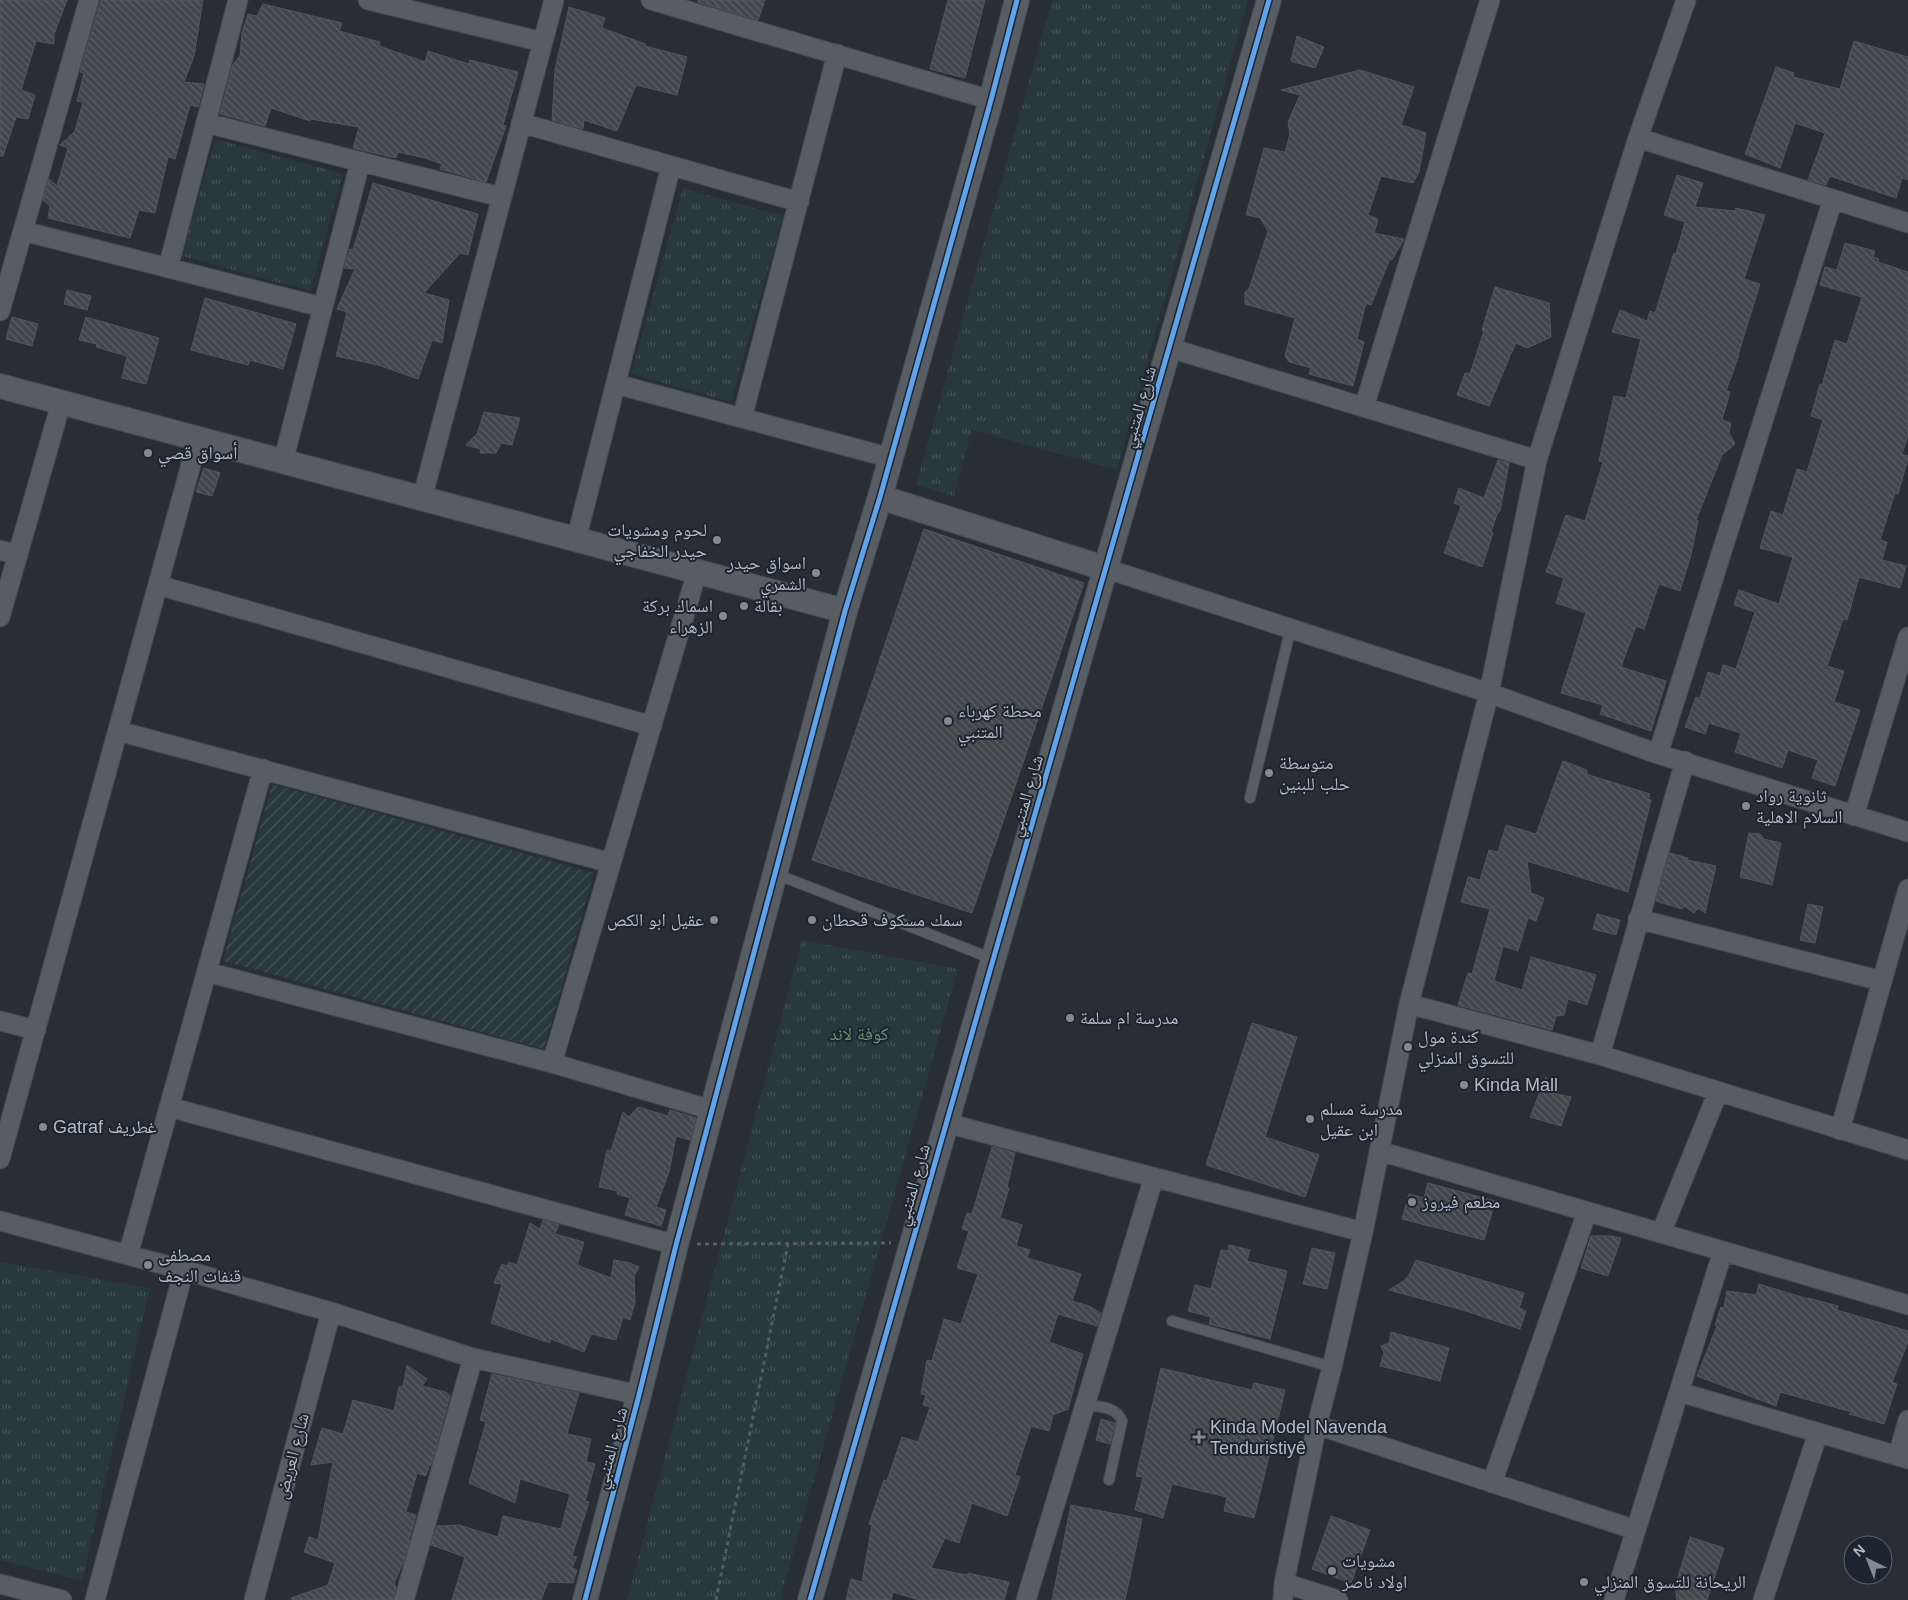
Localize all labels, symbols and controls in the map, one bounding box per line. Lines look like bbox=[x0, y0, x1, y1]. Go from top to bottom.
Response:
street label: شارع المتنبي bbox=[1118, 364, 1165, 451]
place label: أسواق قصي bbox=[158, 442, 237, 468]
marker: أسواق قصي bbox=[142, 447, 154, 459]
place label: لحوم ومشويات حيدر الخفاجي bbox=[607, 520, 707, 566]
marker: لحوم ومشويات حيدر الخفاجي bbox=[711, 534, 723, 546]
place label: اسواق حيدر الشمري bbox=[726, 553, 806, 599]
marker: اسواق حيدر الشمري bbox=[810, 567, 822, 579]
place label: اسماك بركة الزهراء bbox=[642, 596, 713, 637]
place label: بقالة bbox=[754, 596, 782, 617]
marker: بقالة bbox=[738, 600, 750, 612]
marker: اسماك بركة الزهراء bbox=[717, 610, 729, 622]
place label: محطة كهرباء المتنبي bbox=[958, 701, 1042, 747]
marker: محطة كهرباء المتنبي bbox=[942, 715, 954, 727]
street label: شارع المتنبي bbox=[1005, 753, 1052, 840]
place label: متوسطة حلب للبنين bbox=[1279, 753, 1350, 795]
marker: متوسطة حلب للبنين bbox=[1263, 767, 1275, 779]
place label: ثانوية رواد السلام الاهلية bbox=[1756, 786, 1843, 829]
marker: ثانوية رواد السلام الاهلية bbox=[1740, 800, 1752, 812]
place label: عقيل ابو الكص bbox=[607, 910, 704, 931]
place label: سمك مسكوف قحطان bbox=[822, 910, 963, 931]
marker: عقيل ابو الكص bbox=[708, 914, 720, 926]
marker: سمك مسكوف قحطان bbox=[806, 914, 818, 926]
place label: مدرسة ام سلمة bbox=[1080, 1008, 1179, 1030]
marker: مدرسة ام سلمة bbox=[1064, 1012, 1076, 1024]
park label: كوفة لاند bbox=[829, 1024, 889, 1044]
place label: كندة مول للتسوق المنزلي bbox=[1418, 1027, 1514, 1073]
marker: كندة مول للتسوق المنزلي bbox=[1402, 1041, 1414, 1053]
place label: Kinda Mall bbox=[1474, 1075, 1558, 1095]
marker: Kinda Mall bbox=[1458, 1079, 1470, 1091]
place label: مدرسة مسلم ابن عقيل bbox=[1320, 1099, 1403, 1141]
marker: مدرسة مسلم ابن عقيل bbox=[1304, 1113, 1316, 1125]
place label: Gatraf غطريف bbox=[53, 1117, 157, 1137]
marker: Gatraf غطريف bbox=[37, 1121, 49, 1133]
street label: شارع المتنبي bbox=[892, 1142, 939, 1229]
place label: مطعم فيروز bbox=[1421, 1192, 1500, 1214]
marker: مطعم فيروز bbox=[1406, 1196, 1418, 1208]
place label: مصطفى قنفات النجف bbox=[158, 1245, 241, 1286]
marker: مصطفى قنفات النجف bbox=[142, 1259, 154, 1271]
street label: شارع المتنبي bbox=[590, 1405, 636, 1492]
street label: شارع العريض bbox=[271, 1411, 314, 1501]
place label: Kinda Model Navenda Tenduristiyê bbox=[1210, 1417, 1388, 1458]
marker: Kinda Model Navenda Tenduristiyê bbox=[1192, 1430, 1206, 1444]
north arrow bbox=[1843, 1535, 1893, 1585]
text: N bbox=[1850, 1541, 1868, 1560]
place label: مشويات اولاد ناصر bbox=[1341, 1551, 1407, 1592]
marker: مشويات اولاد ناصر bbox=[1326, 1565, 1338, 1577]
place label: الريحانة للتسوق المنزلي bbox=[1594, 1572, 1746, 1597]
marker: الريحانة للتسوق المنزلي bbox=[1578, 1576, 1590, 1588]

